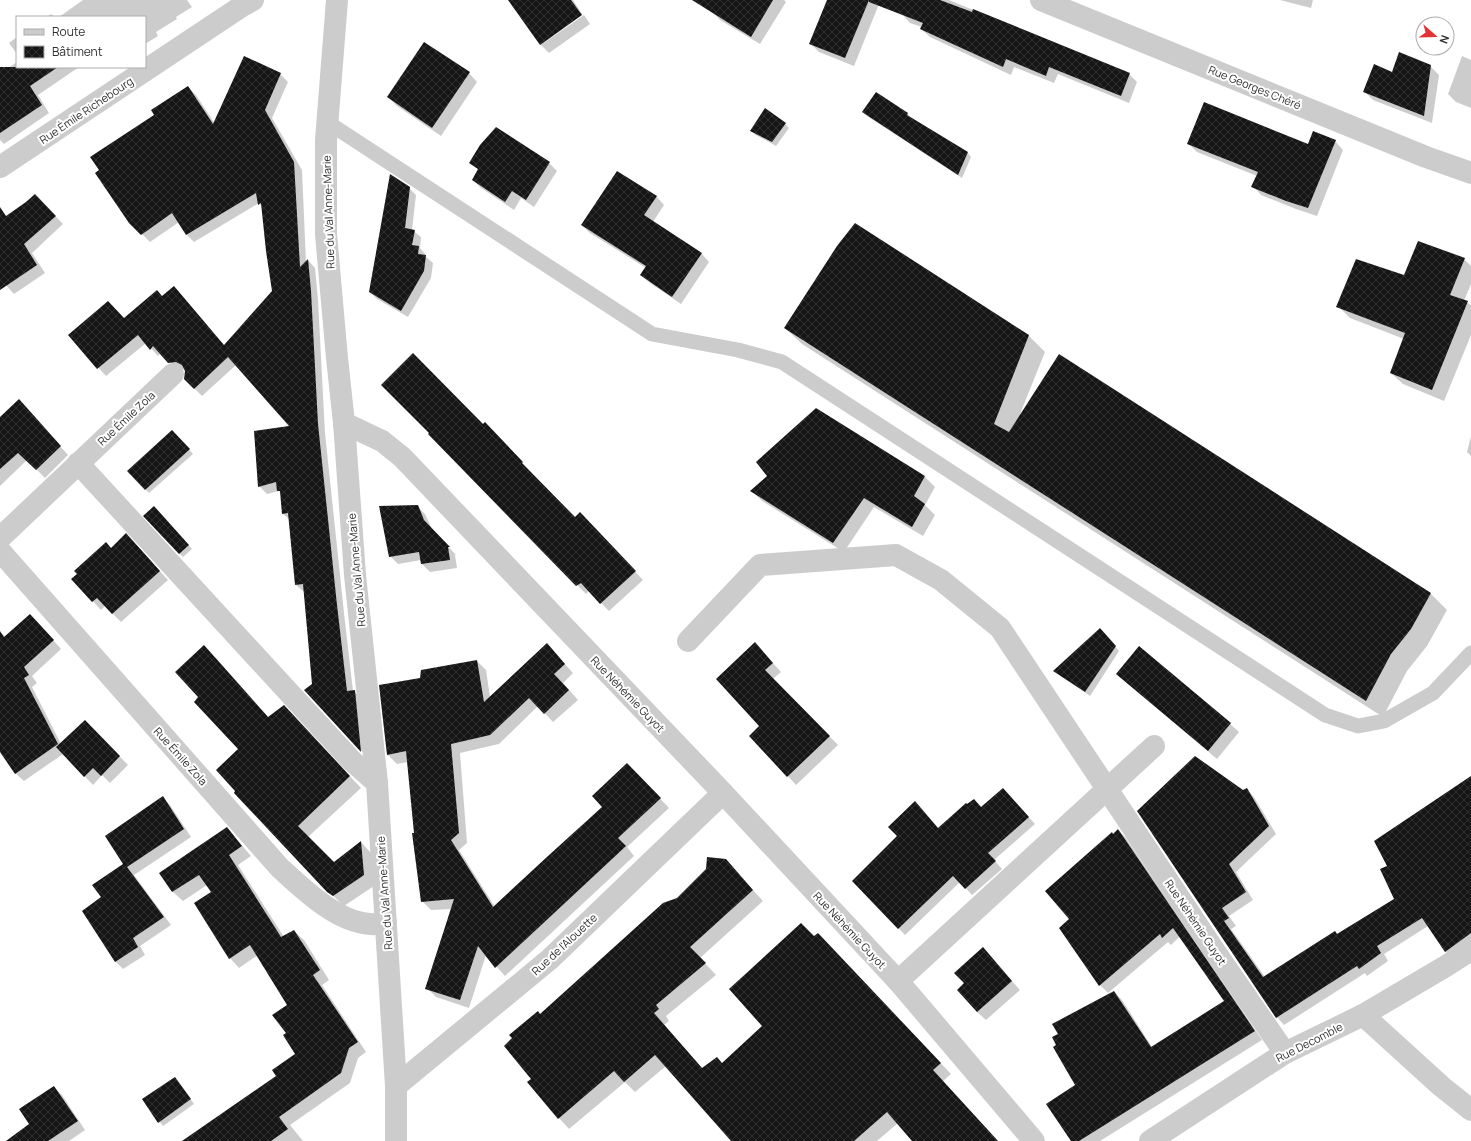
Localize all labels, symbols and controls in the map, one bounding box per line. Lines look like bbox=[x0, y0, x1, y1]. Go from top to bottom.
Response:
legend bbox=[16, 16, 146, 68]
north arrow bbox=[1415, 16, 1455, 56]
text: Route bbox=[52, 23, 85, 40]
text: N bbox=[1436, 33, 1453, 46]
text: Bâtiment bbox=[52, 43, 103, 60]
street label: Rue Georges Chéré bbox=[1206, 62, 1304, 113]
street label: Rue Émile Richebourg bbox=[36, 73, 136, 147]
street label: Rue du Val Anne-Marie bbox=[318, 154, 337, 269]
street label: Rue Émile Zola bbox=[94, 387, 158, 449]
street label: Rue du Val Anne-Marie bbox=[344, 512, 368, 627]
street label: Rue Néhémie Guyot bbox=[588, 653, 668, 735]
street label: Rue Émile Zola bbox=[151, 724, 211, 788]
street label: Rue du Val Anne-Marie bbox=[373, 835, 395, 950]
street label: Rue Néhémie Guyot bbox=[1162, 876, 1230, 968]
street label: Rue Néhémie Guyot bbox=[810, 888, 890, 972]
street label: Rue de l'Alouette bbox=[528, 909, 600, 978]
street label: Rue Decomble bbox=[1273, 1018, 1346, 1065]

